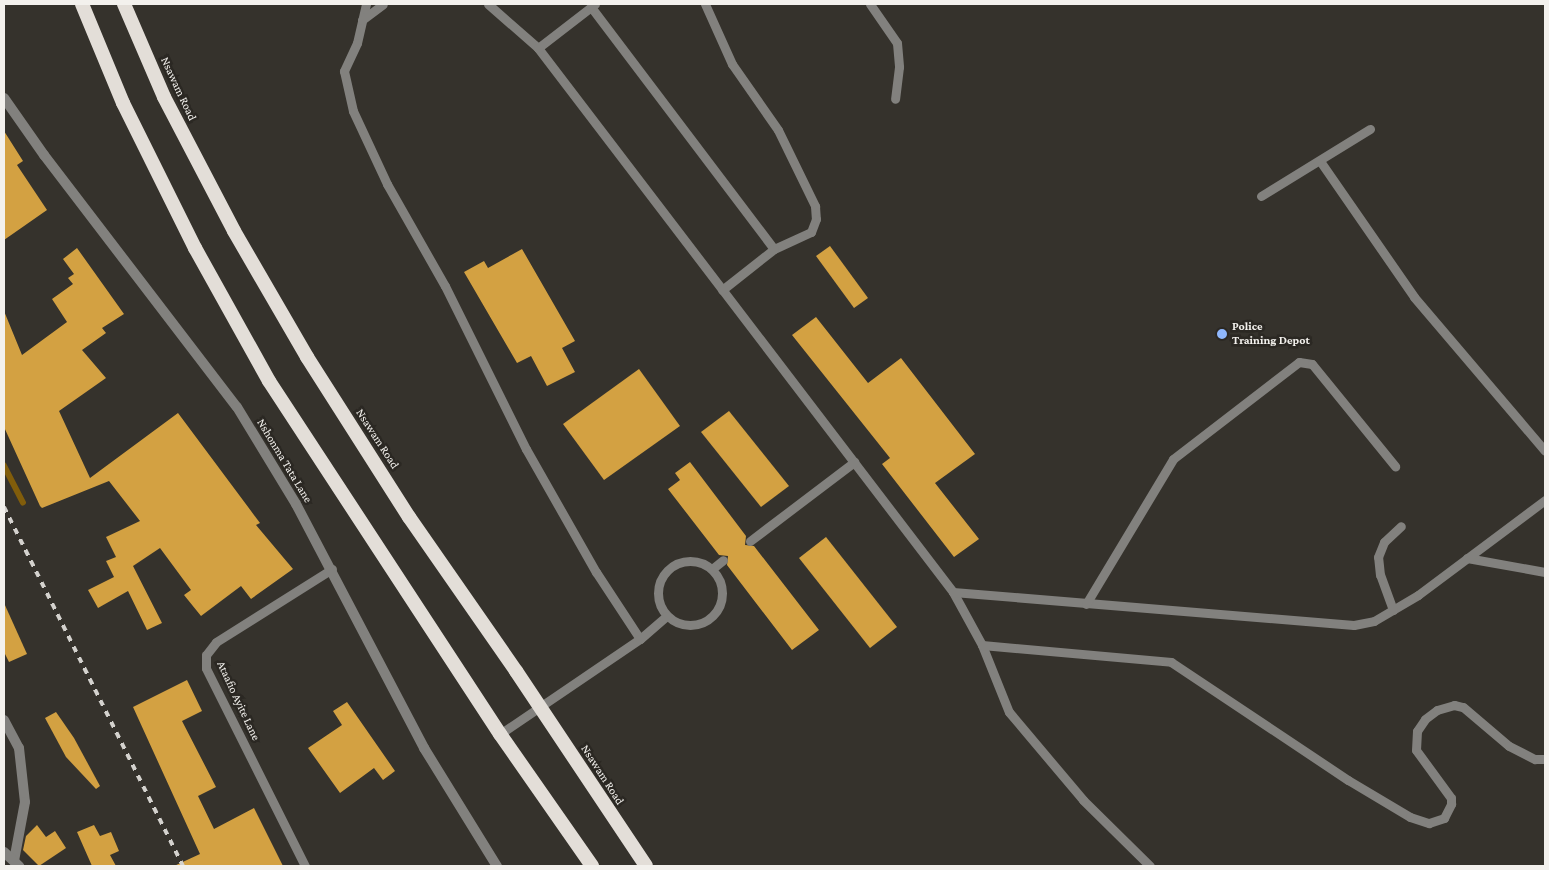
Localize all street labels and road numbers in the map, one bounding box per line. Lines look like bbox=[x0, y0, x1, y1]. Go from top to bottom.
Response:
street label: Nsawam Road bbox=[157, 55, 199, 123]
street label: Nsawam Road bbox=[352, 406, 402, 472]
street label: Nshonma Tata Lane bbox=[253, 416, 315, 506]
street label: Ataafio Ayite Lane bbox=[213, 659, 263, 743]
street label: Nsawam Road bbox=[577, 742, 627, 808]

